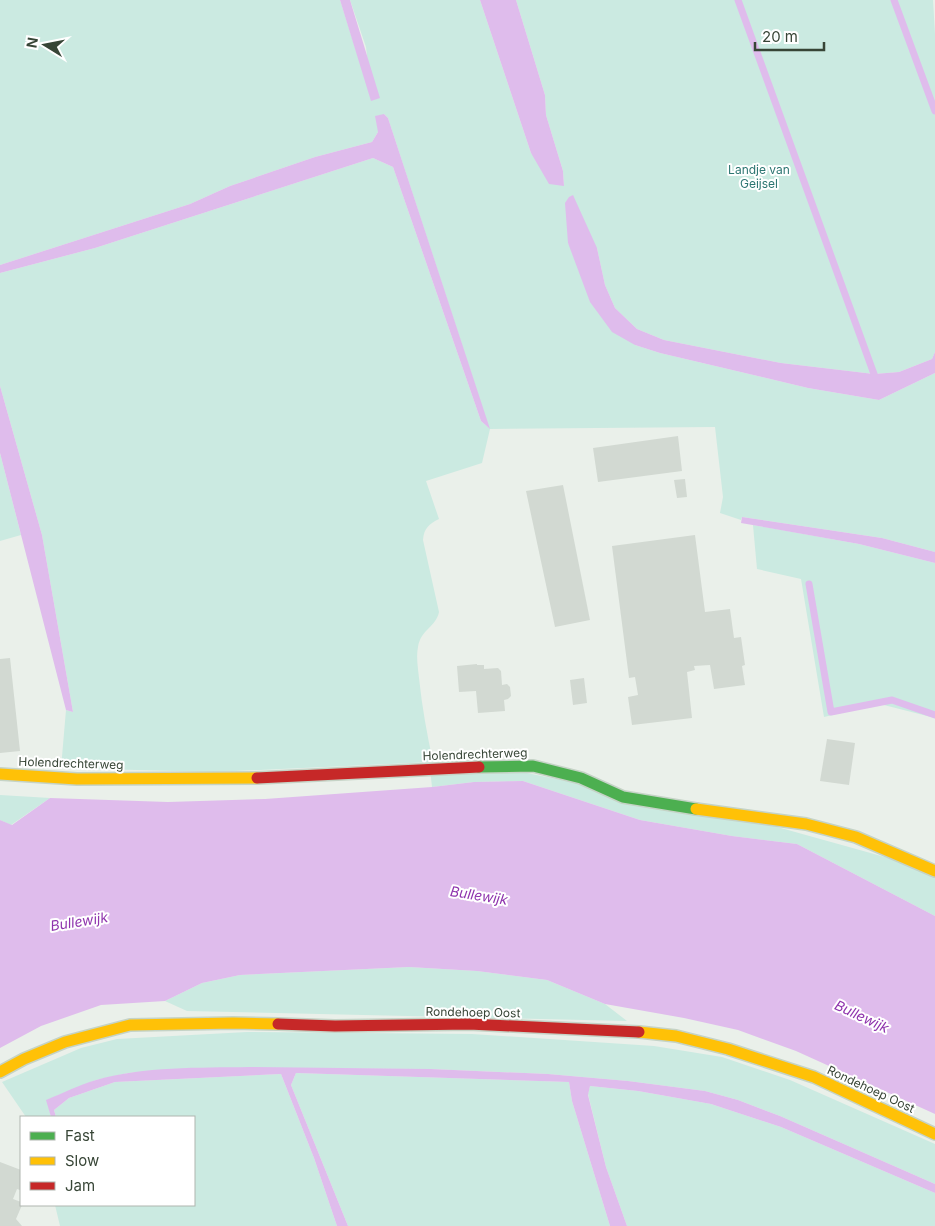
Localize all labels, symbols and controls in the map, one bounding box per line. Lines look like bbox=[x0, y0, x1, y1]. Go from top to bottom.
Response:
north arrow bbox=[20, 20, 70, 70]
scale bar bbox=[755, 20, 824, 52]
text: 20 m bbox=[762, 27, 798, 46]
text: N bbox=[22, 36, 41, 49]
park label: Landje van Geijsel bbox=[728, 162, 790, 191]
street label: Holendrechterweg bbox=[422, 745, 528, 763]
street label: Holendrechterweg bbox=[18, 754, 124, 772]
water label: Bullewijk bbox=[449, 882, 509, 908]
water label: Bullewijk bbox=[49, 908, 109, 934]
water label: Bullewijk bbox=[832, 996, 892, 1036]
street label: Rondehoep Oost bbox=[425, 1004, 521, 1020]
street label: Rondehoep Oost bbox=[825, 1062, 917, 1116]
legend bbox=[20, 1116, 195, 1206]
text: Fast bbox=[65, 1126, 95, 1145]
text: Slow bbox=[65, 1151, 99, 1170]
text: Jam bbox=[65, 1176, 95, 1195]

